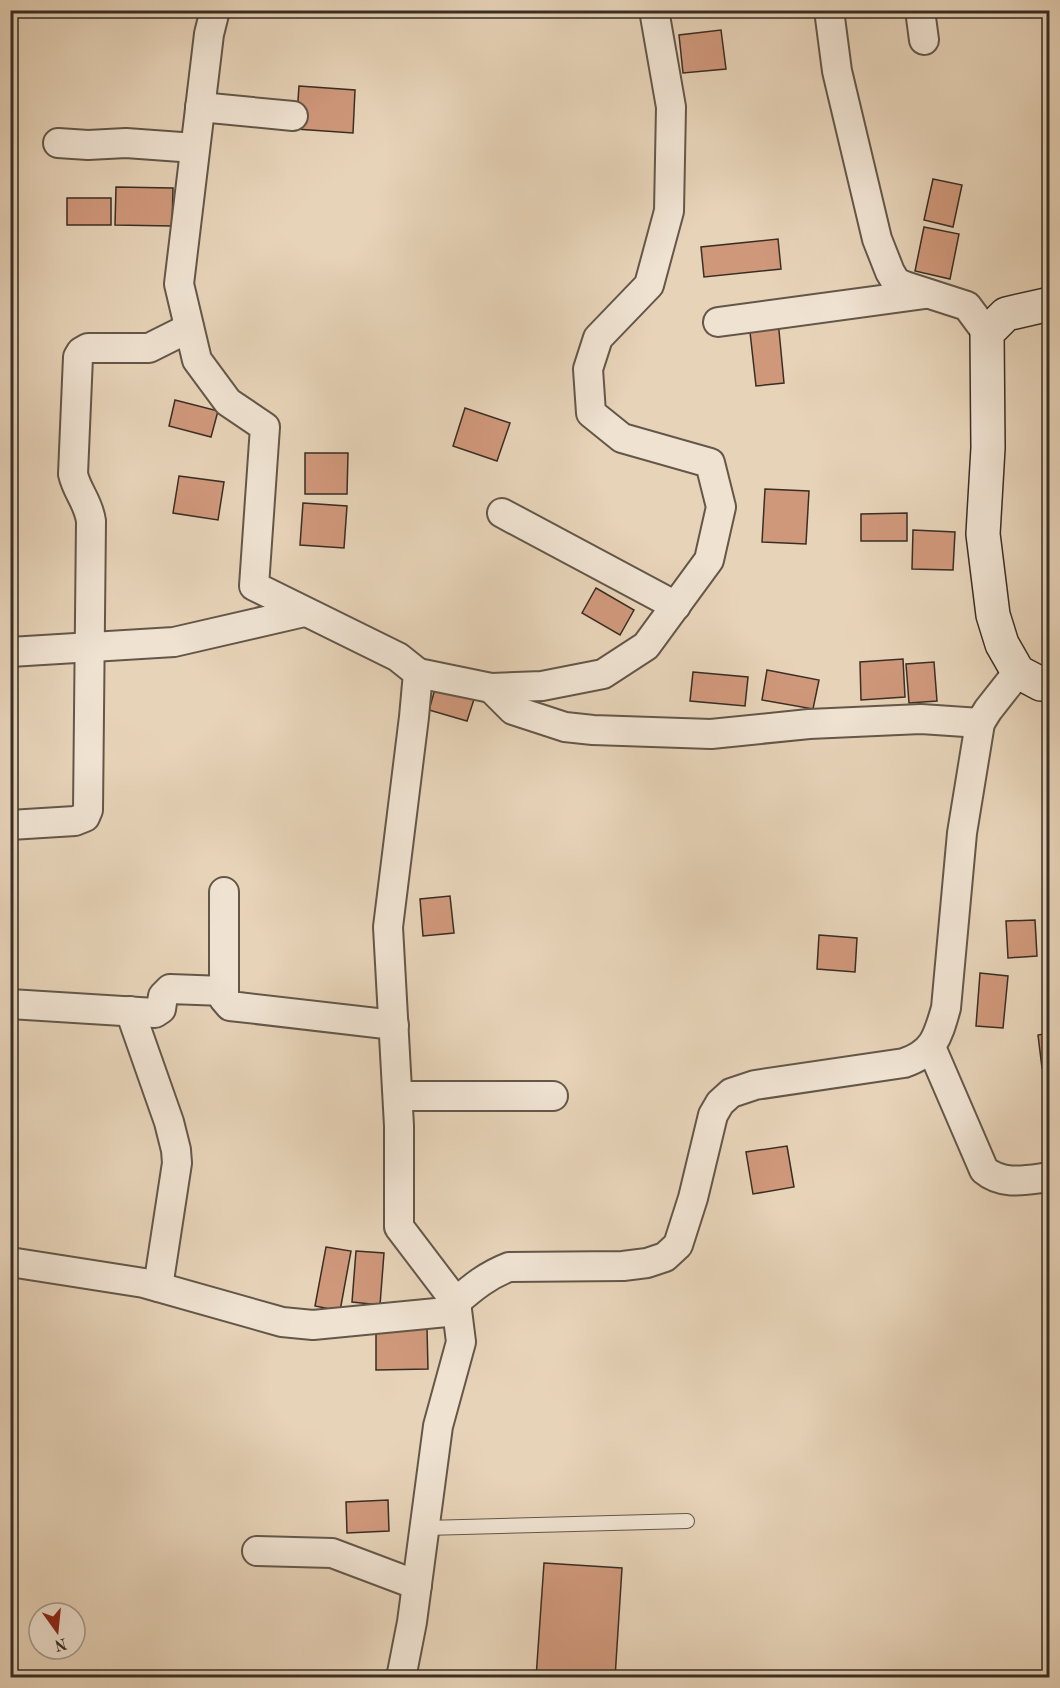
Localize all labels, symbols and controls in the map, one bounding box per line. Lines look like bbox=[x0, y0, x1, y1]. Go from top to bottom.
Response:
north arrow bbox=[27, 1601, 87, 1661]
text: N bbox=[52, 1634, 68, 1653]

